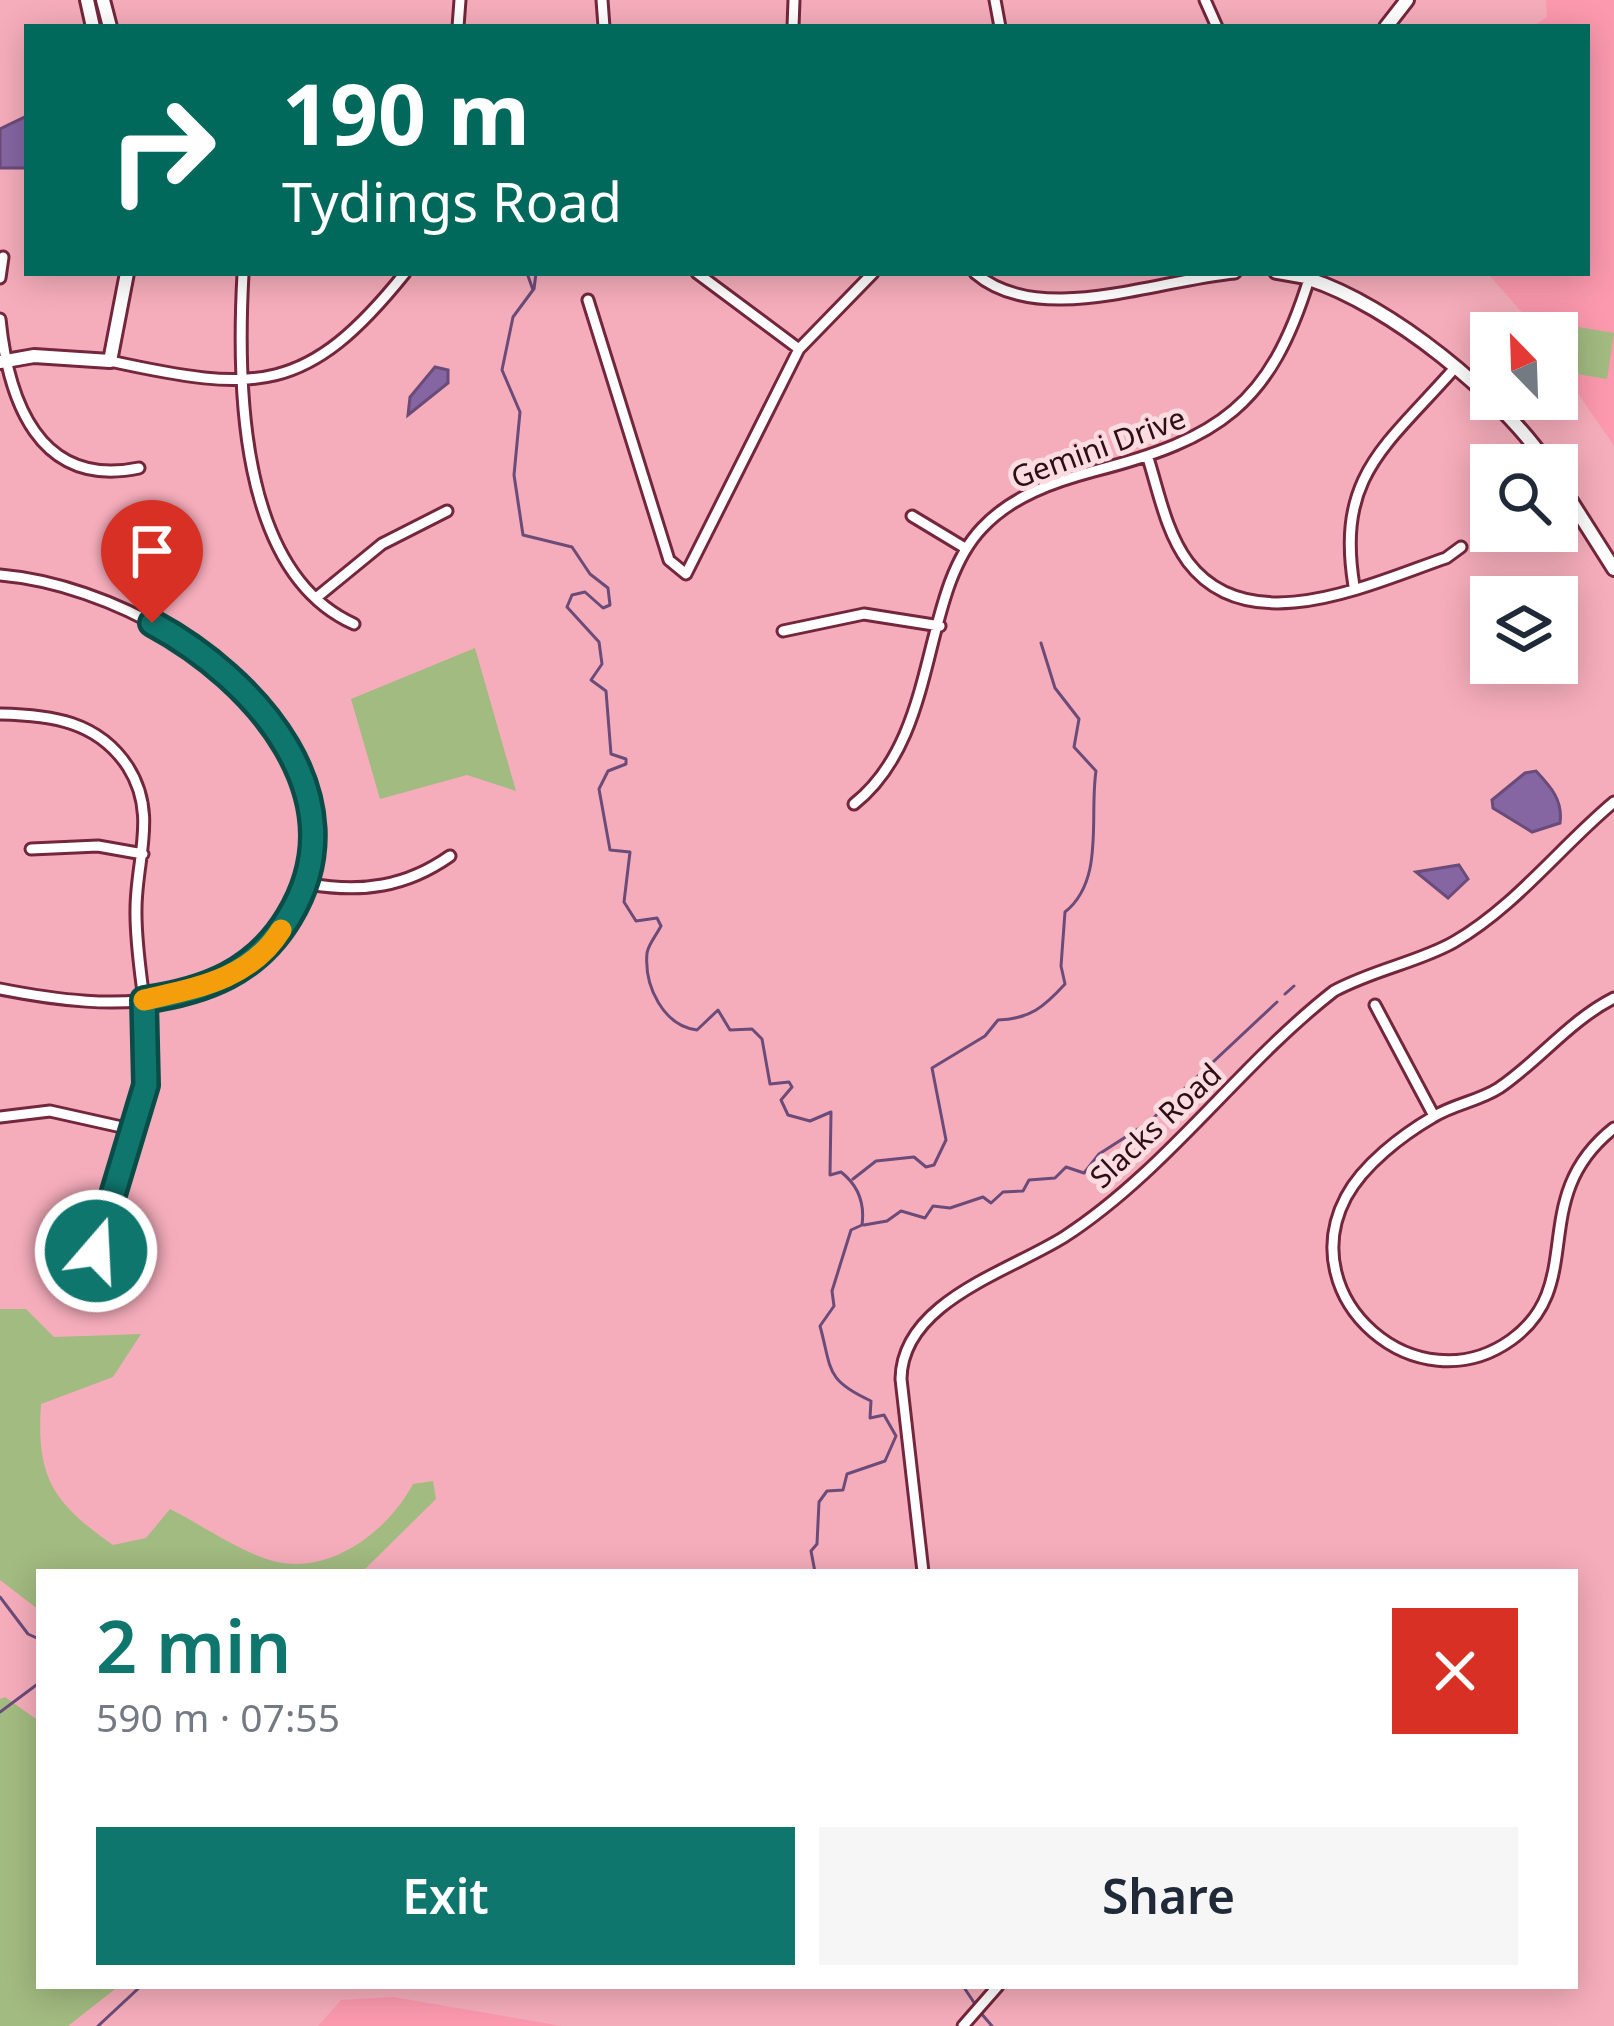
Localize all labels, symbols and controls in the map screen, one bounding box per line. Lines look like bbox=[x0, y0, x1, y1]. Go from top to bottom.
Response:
text: 190 m bbox=[282, 55, 530, 170]
icon: right bbox=[84, 72, 240, 228]
text: Tydings Road bbox=[282, 164, 622, 238]
north arrow bbox=[1470, 312, 1578, 420]
map controls bbox=[1470, 312, 1578, 684]
street label: Gemini Drive bbox=[1005, 396, 1191, 498]
button: search bbox=[1470, 444, 1578, 552]
pin bbox=[101, 500, 203, 623]
icon: arrive bbox=[119, 518, 185, 584]
button: layers bbox=[1470, 576, 1578, 684]
street label: Slacks Road bbox=[1080, 1053, 1230, 1197]
position arrow bbox=[33, 1188, 159, 1314]
text: 2 min bbox=[96, 1596, 291, 1694]
button: close bbox=[1392, 1608, 1518, 1734]
text: 590 m · 07:55 bbox=[96, 1690, 340, 1743]
button: Exit bbox=[96, 1827, 795, 1965]
button: Share bbox=[819, 1827, 1518, 1965]

